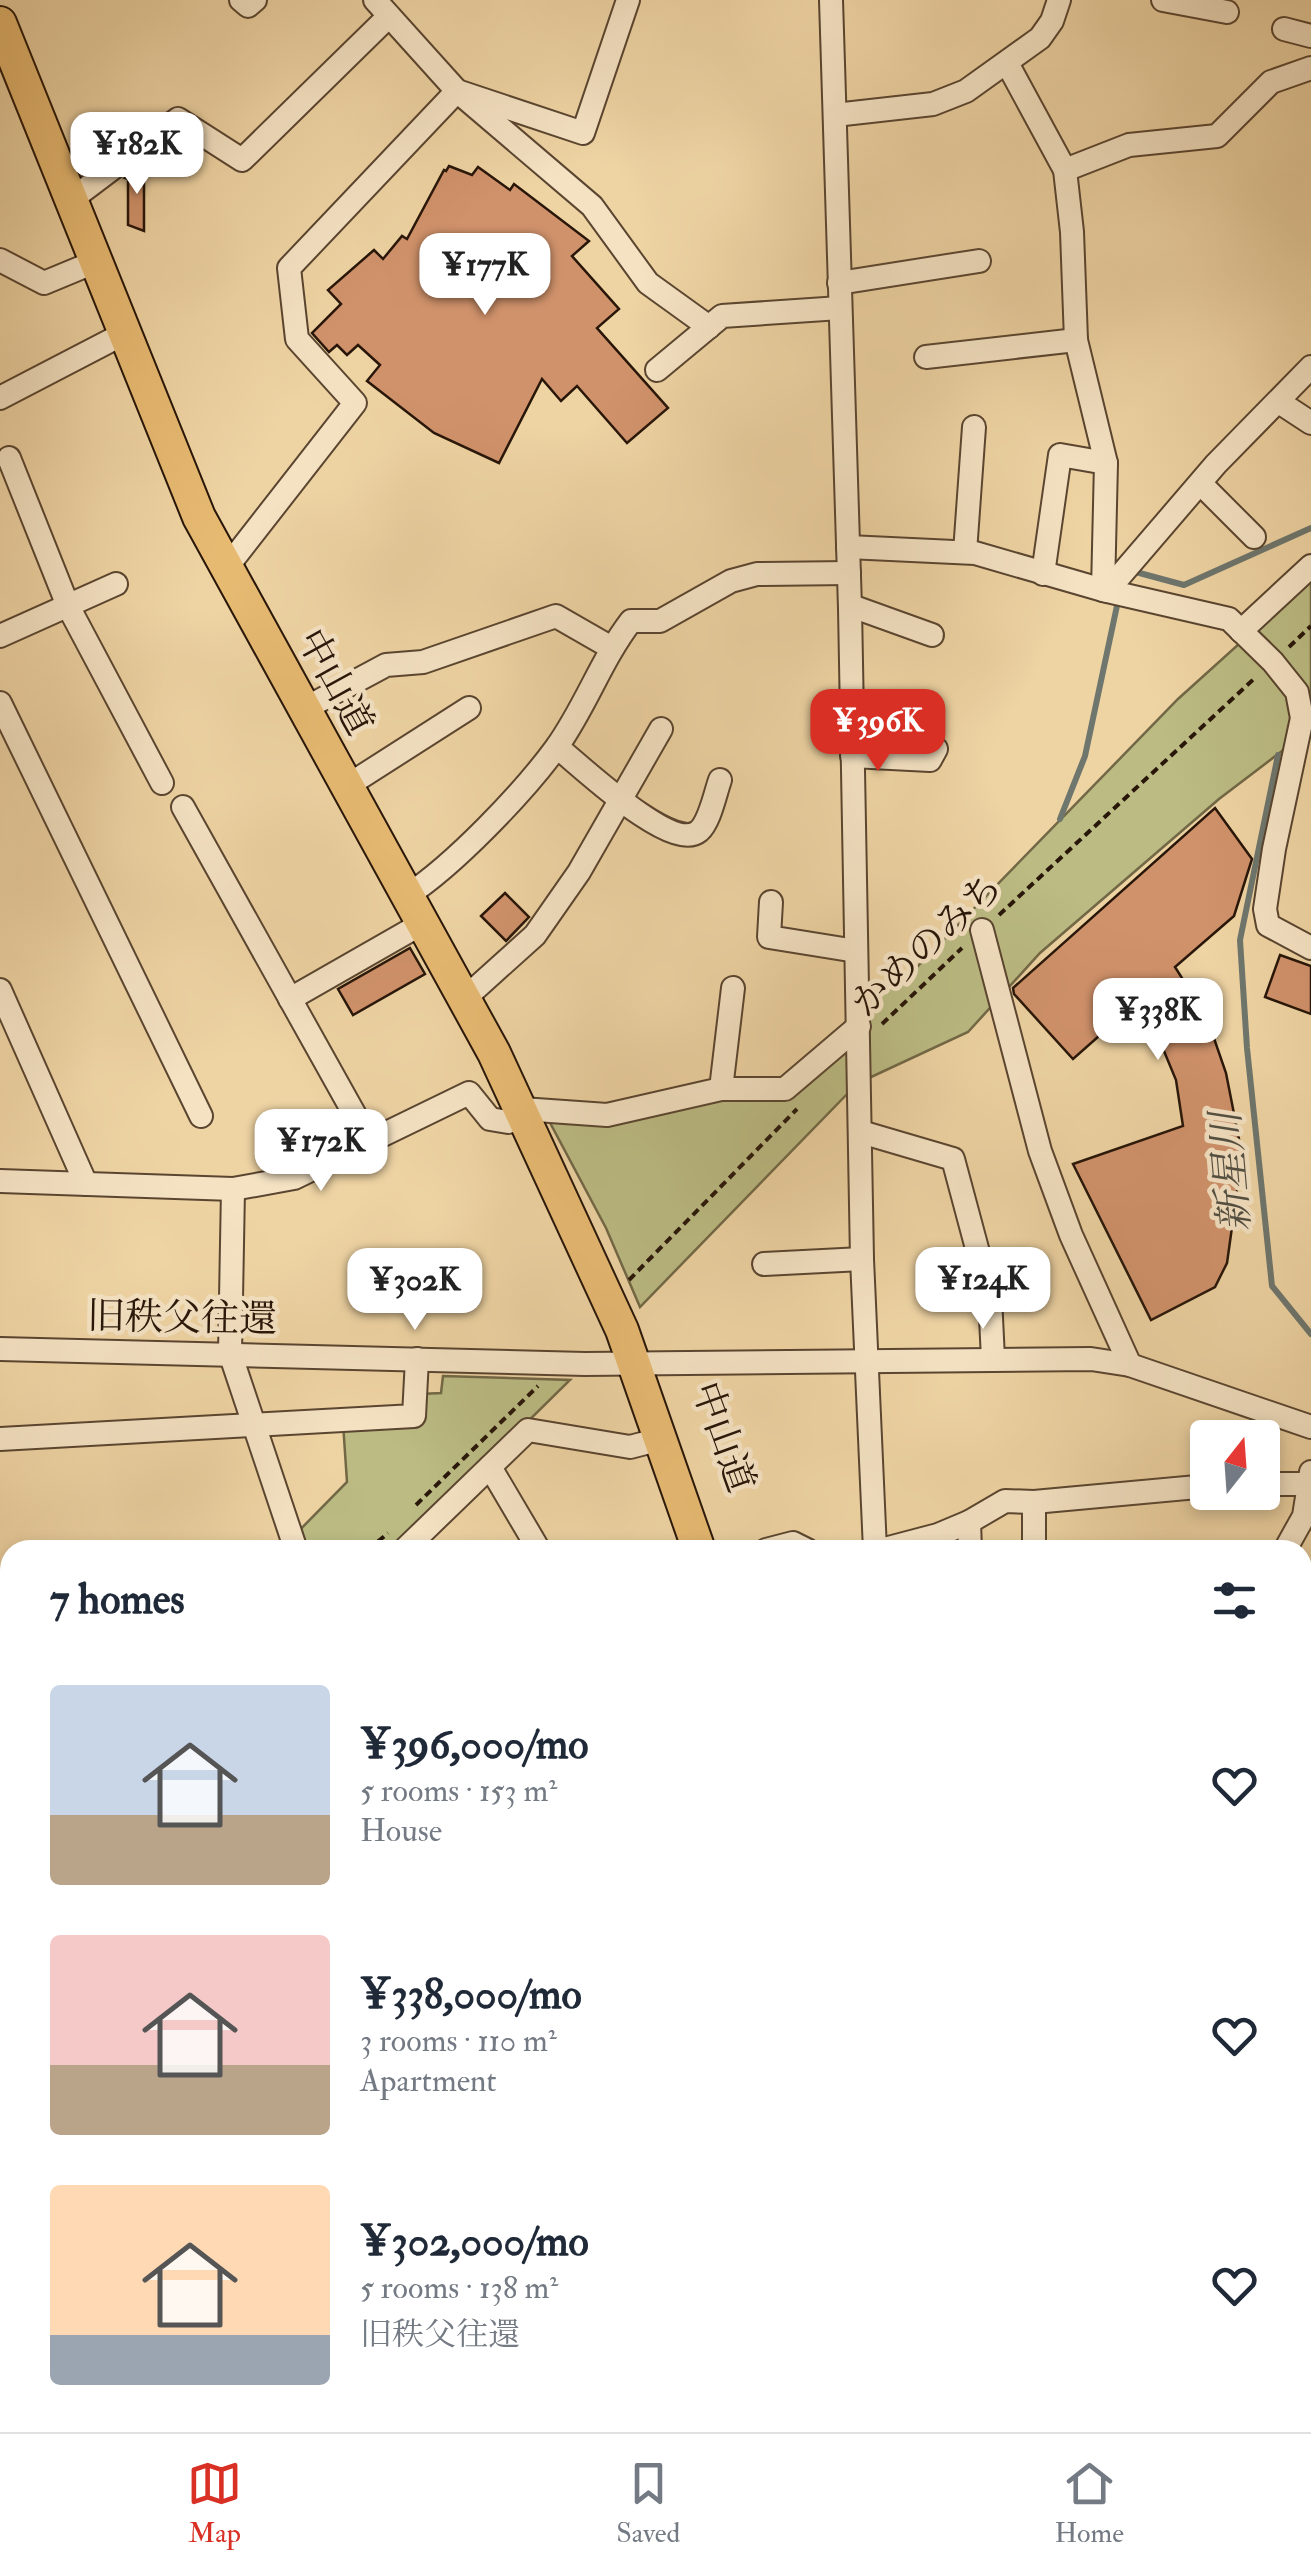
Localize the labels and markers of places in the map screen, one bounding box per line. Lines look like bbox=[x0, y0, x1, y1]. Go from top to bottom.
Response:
pin: ¥182K bbox=[67, 112, 207, 197]
pin: ¥177K bbox=[415, 233, 555, 318]
pin: ¥396K bbox=[808, 689, 948, 774]
pin: ¥338K bbox=[1088, 978, 1228, 1063]
pin: ¥172K bbox=[251, 1109, 391, 1194]
pin: ¥124K bbox=[913, 1247, 1053, 1332]
pin: ¥302K bbox=[345, 1248, 485, 1333]

